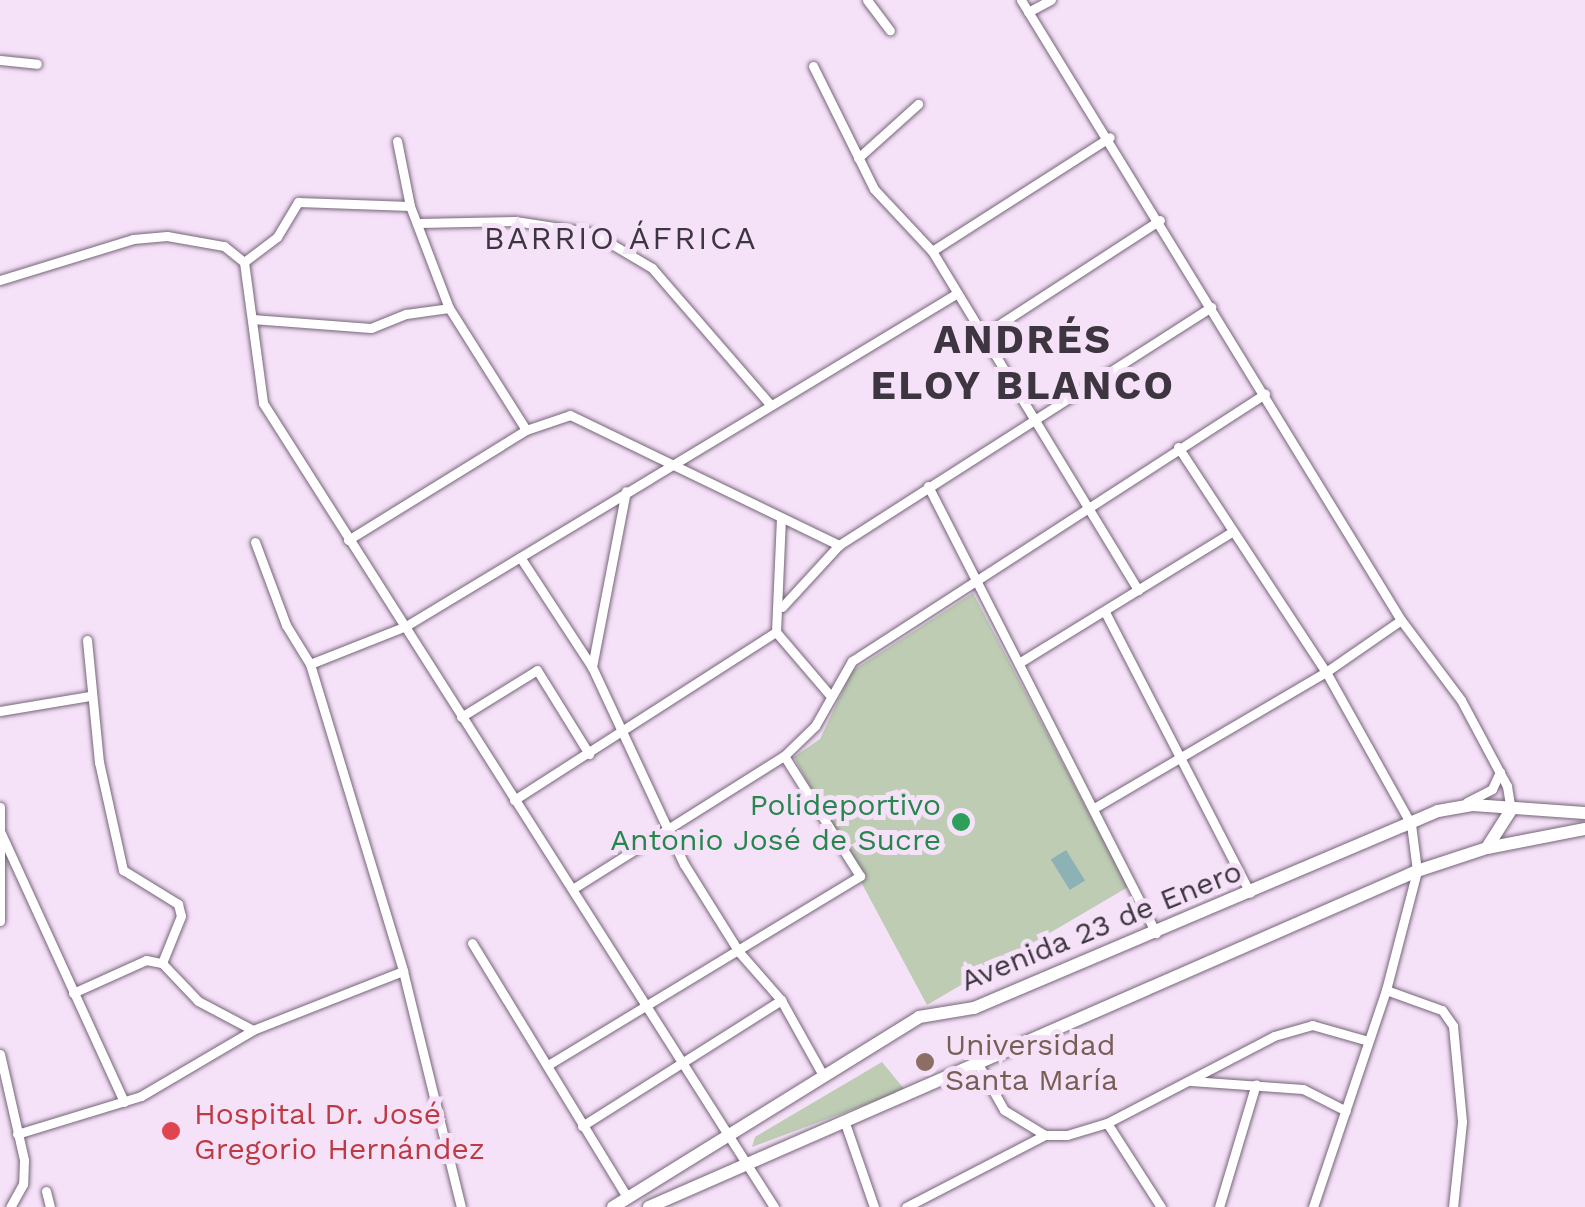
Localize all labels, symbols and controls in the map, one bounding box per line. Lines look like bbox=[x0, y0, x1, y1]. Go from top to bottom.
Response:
district label: BARRIO ÁFRICA bbox=[483, 219, 759, 257]
district label: ANDRÉS ELOY BLANCO bbox=[870, 316, 1176, 410]
place label: Polideportivo Antonio José de Sucre bbox=[610, 787, 941, 858]
marker: Polideportivo Antonio José de Sucre bbox=[950, 811, 972, 833]
street label: Avenida 23 de Enero bbox=[955, 853, 1247, 999]
place label: Universidad Santa María bbox=[945, 1027, 1119, 1098]
marker: Universidad Santa María bbox=[914, 1051, 936, 1073]
place label: Hospital Dr. José Gregorio Hernández bbox=[194, 1096, 485, 1166]
marker: Hospital Dr. José Gregorio Hernández bbox=[158, 1118, 184, 1144]

